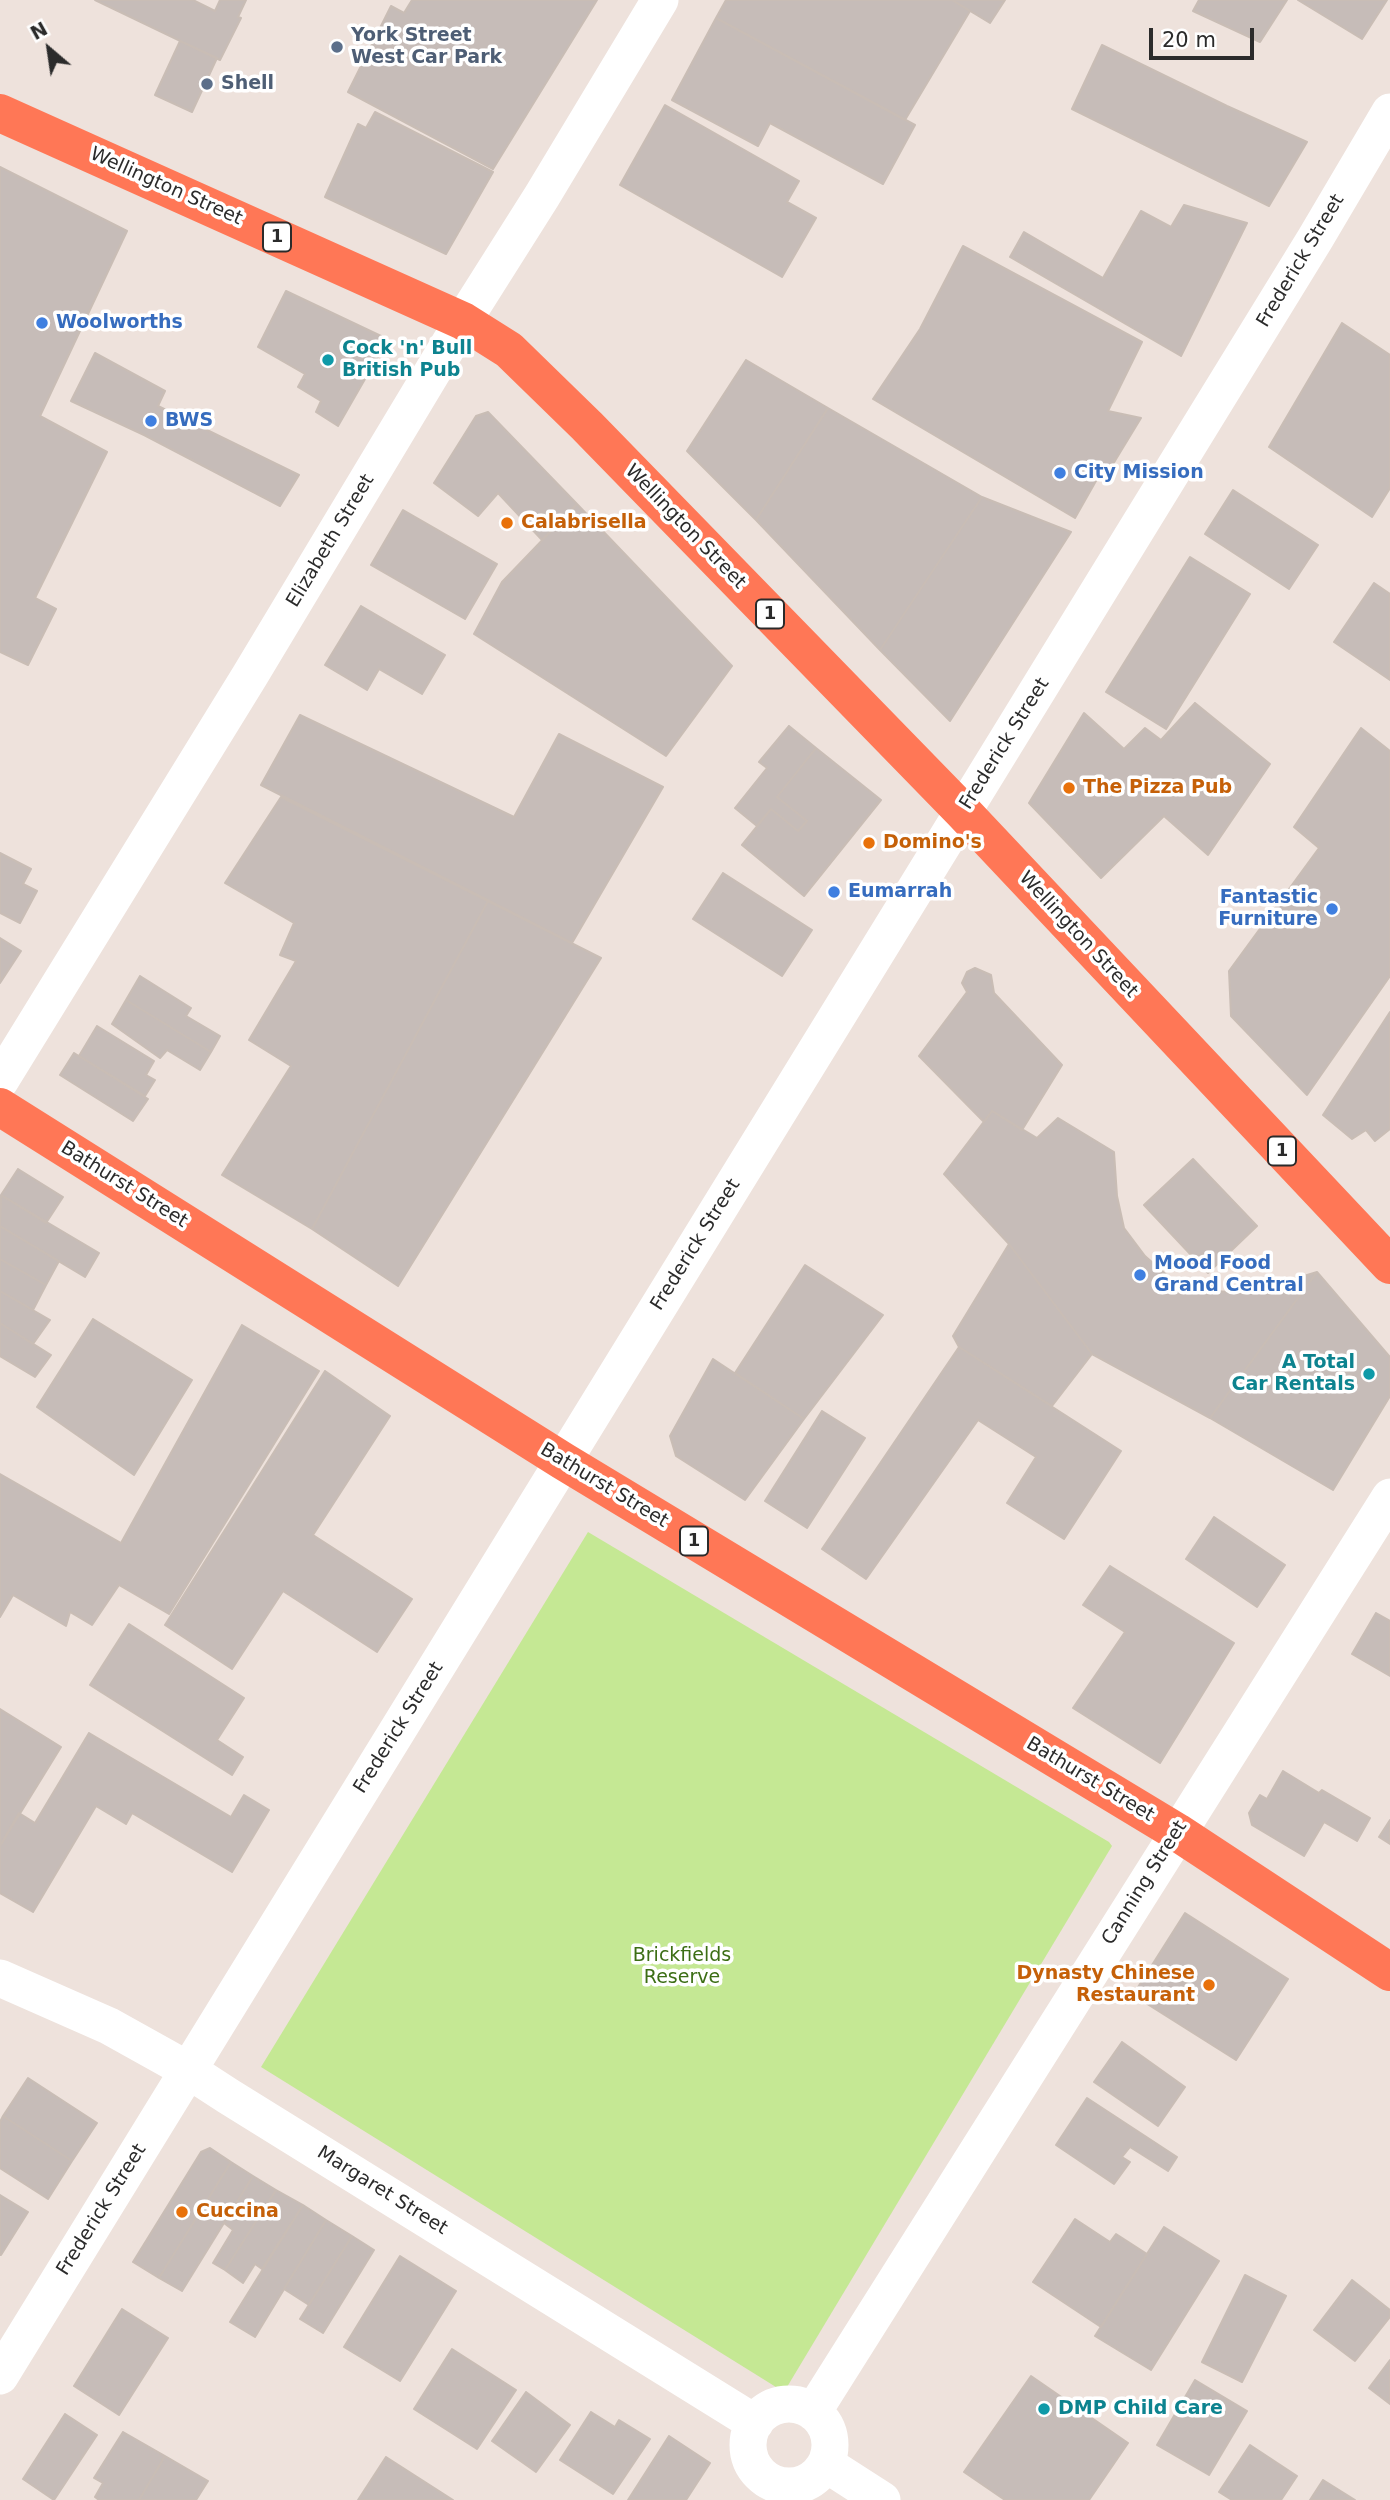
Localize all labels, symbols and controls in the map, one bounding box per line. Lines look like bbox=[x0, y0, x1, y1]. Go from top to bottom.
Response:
north arrow bbox=[14, 14, 84, 84]
scale bar bbox=[1152, 14, 1257, 58]
text: N bbox=[27, 17, 51, 44]
place label: York Street West Car Park bbox=[351, 25, 502, 69]
text: 20 m bbox=[1162, 28, 1216, 52]
marker: York Street West Car Park bbox=[329, 39, 345, 55]
place label: Shell bbox=[221, 73, 274, 95]
marker: Shell bbox=[199, 76, 215, 92]
street label: Wellington Street bbox=[86, 143, 246, 231]
street label: Frederick Street bbox=[1252, 191, 1350, 331]
road number: 1 bbox=[263, 222, 291, 251]
place label: Woolworths bbox=[56, 312, 183, 334]
marker: Woolworths bbox=[34, 315, 50, 331]
place label: Cock 'n' Bull British Pub bbox=[342, 338, 472, 382]
marker: Cock 'n' Bull British Pub bbox=[320, 352, 336, 368]
place label: BWS bbox=[165, 410, 213, 432]
marker: BWS bbox=[143, 413, 159, 429]
street label: Wellington Street bbox=[620, 460, 750, 594]
place label: City Mission bbox=[1074, 462, 1204, 484]
marker: City Mission bbox=[1052, 465, 1068, 481]
street label: Elizabeth Street bbox=[282, 470, 380, 612]
place label: Calabrisella bbox=[521, 512, 647, 534]
marker: Calabrisella bbox=[499, 515, 515, 531]
road number: 1 bbox=[756, 600, 784, 628]
street label: Frederick Street bbox=[955, 674, 1055, 814]
place label: The Pizza Pub bbox=[1083, 777, 1232, 799]
marker: The Pizza Pub bbox=[1061, 780, 1077, 796]
place label: Domino's bbox=[883, 832, 982, 854]
marker: Domino's bbox=[861, 835, 877, 851]
street label: Wellington Street bbox=[1014, 867, 1142, 1003]
place label: Eumarrah bbox=[848, 881, 952, 903]
marker: Eumarrah bbox=[826, 884, 842, 900]
place label: Fantastic Furniture bbox=[1218, 887, 1318, 931]
marker: Fantastic Furniture bbox=[1324, 901, 1340, 917]
road number: 1 bbox=[1268, 1136, 1296, 1166]
street label: Bathurst Street bbox=[56, 1137, 192, 1233]
street label: Frederick Street bbox=[646, 1175, 746, 1315]
place label: Mood Food Grand Central bbox=[1154, 1253, 1304, 1297]
marker: Mood Food Grand Central bbox=[1132, 1267, 1148, 1283]
place label: A Total Car Rentals bbox=[1231, 1352, 1355, 1396]
marker: A Total Car Rentals bbox=[1361, 1366, 1377, 1382]
street label: Bathurst Street bbox=[536, 1439, 672, 1533]
road number: 1 bbox=[680, 1526, 708, 1556]
street label: Frederick Street bbox=[349, 1658, 449, 1798]
street label: Bathurst Street bbox=[1022, 1733, 1158, 1827]
street label: Canning Street bbox=[1098, 1817, 1192, 1949]
park label: Brickfields Reserve bbox=[633, 1945, 731, 1989]
place label: Dynasty Chinese Restaurant bbox=[1017, 1963, 1195, 2007]
marker: Dynasty Chinese Restaurant bbox=[1201, 1977, 1217, 1993]
street label: Frederick Street bbox=[52, 2140, 152, 2280]
street label: Margaret Street bbox=[313, 2142, 451, 2240]
place label: Cuccina bbox=[196, 2201, 279, 2223]
marker: Cuccina bbox=[174, 2204, 190, 2220]
place label: DMP Child Care bbox=[1058, 2398, 1223, 2420]
marker: DMP Child Care bbox=[1036, 2401, 1052, 2417]

